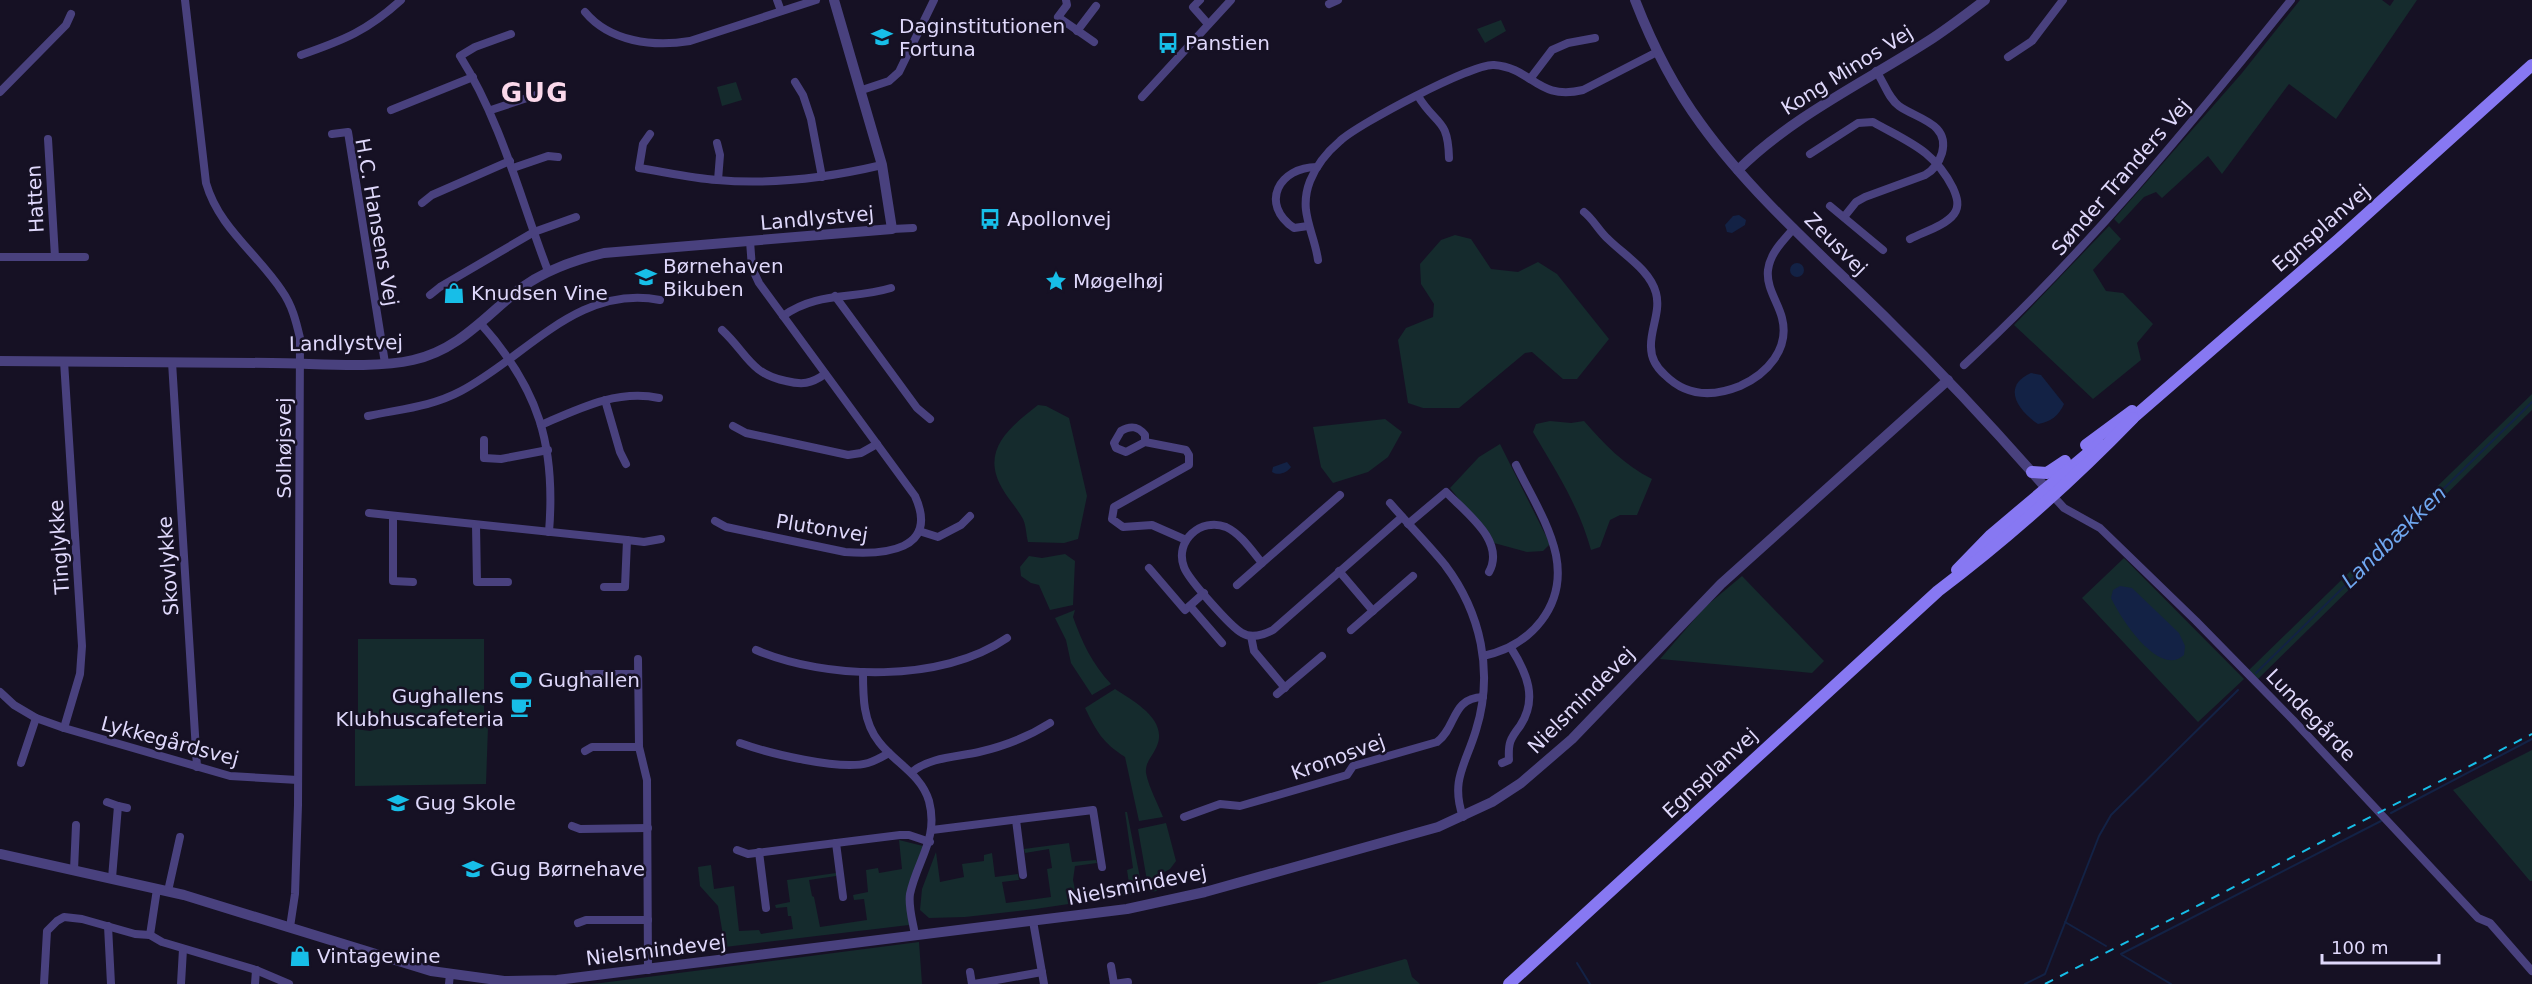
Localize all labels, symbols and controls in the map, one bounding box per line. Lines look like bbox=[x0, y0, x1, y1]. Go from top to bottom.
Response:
place label: Daginstitutionen Fortuna bbox=[899, 14, 1065, 61]
street label: Kong Minos Vej bbox=[1777, 20, 1917, 120]
school or university icon: Daginstitutionen Fortuna bbox=[870, 25, 894, 49]
bus stop icon: Panstien bbox=[1156, 31, 1180, 55]
place label: Panstien bbox=[1185, 31, 1270, 55]
district label: GUG bbox=[501, 78, 569, 108]
street label: Sønder Tranders Vej bbox=[2046, 94, 2196, 260]
street label: H.C. Hansens Vej bbox=[350, 136, 404, 308]
street label: Hatten bbox=[21, 164, 49, 234]
street label: Egnsplanvej bbox=[2267, 179, 2375, 277]
street label: Landlystvej bbox=[759, 201, 875, 235]
bus stop icon: Apollonvej bbox=[978, 207, 1002, 231]
place label: Apollonvej bbox=[1007, 207, 1111, 231]
street label: Zeusvej bbox=[1800, 208, 1872, 280]
place label: Børnehaven Bikuben bbox=[663, 254, 784, 301]
school or university icon: Børnehaven Bikuben bbox=[634, 265, 658, 289]
place icon: Møgelhøj bbox=[1044, 269, 1068, 293]
place label: Møgelhøj bbox=[1073, 269, 1164, 293]
shop icon: Knudsen Vine bbox=[442, 281, 466, 305]
place label: Knudsen Vine bbox=[471, 281, 608, 305]
street label: Landlystvej bbox=[289, 330, 403, 356]
street label: Solhøjsvej bbox=[272, 397, 296, 499]
water label: Landbækken bbox=[2337, 481, 2451, 593]
street label: Tinglykke bbox=[44, 499, 74, 596]
street label: Plutonvej bbox=[774, 509, 870, 547]
street label: Skovlykke bbox=[153, 515, 183, 617]
street label: Nielsmindevej bbox=[1523, 642, 1639, 758]
street label: Lundegårde bbox=[2261, 664, 2361, 766]
sports icon: Gughallen bbox=[509, 668, 533, 692]
place label: Gughallen bbox=[538, 668, 640, 692]
place label: Gughallens Klubhuscafeteria bbox=[335, 684, 504, 731]
cafe icon: Gughallens Klubhuscafeteria bbox=[509, 695, 533, 719]
street label: Lykkegårdsvej bbox=[99, 711, 241, 771]
street label: Egnsplanvej bbox=[1657, 723, 1763, 823]
street label: Kronosvej bbox=[1288, 729, 1388, 785]
school or university icon: Gug Skole bbox=[386, 791, 410, 815]
place label: Gug Skole bbox=[415, 791, 516, 815]
school or university icon: Gug Børnehave bbox=[461, 857, 485, 881]
place label: Gug Børnehave bbox=[490, 857, 645, 881]
street label: Nielsmindevej bbox=[1065, 860, 1209, 910]
scale bar bbox=[2322, 927, 2439, 965]
street label: Nielsmindevej bbox=[584, 929, 728, 971]
text: 100 m bbox=[2331, 937, 2389, 958]
shop icon: Vintagewine bbox=[288, 944, 312, 968]
place label: Vintagewine bbox=[317, 944, 440, 968]

